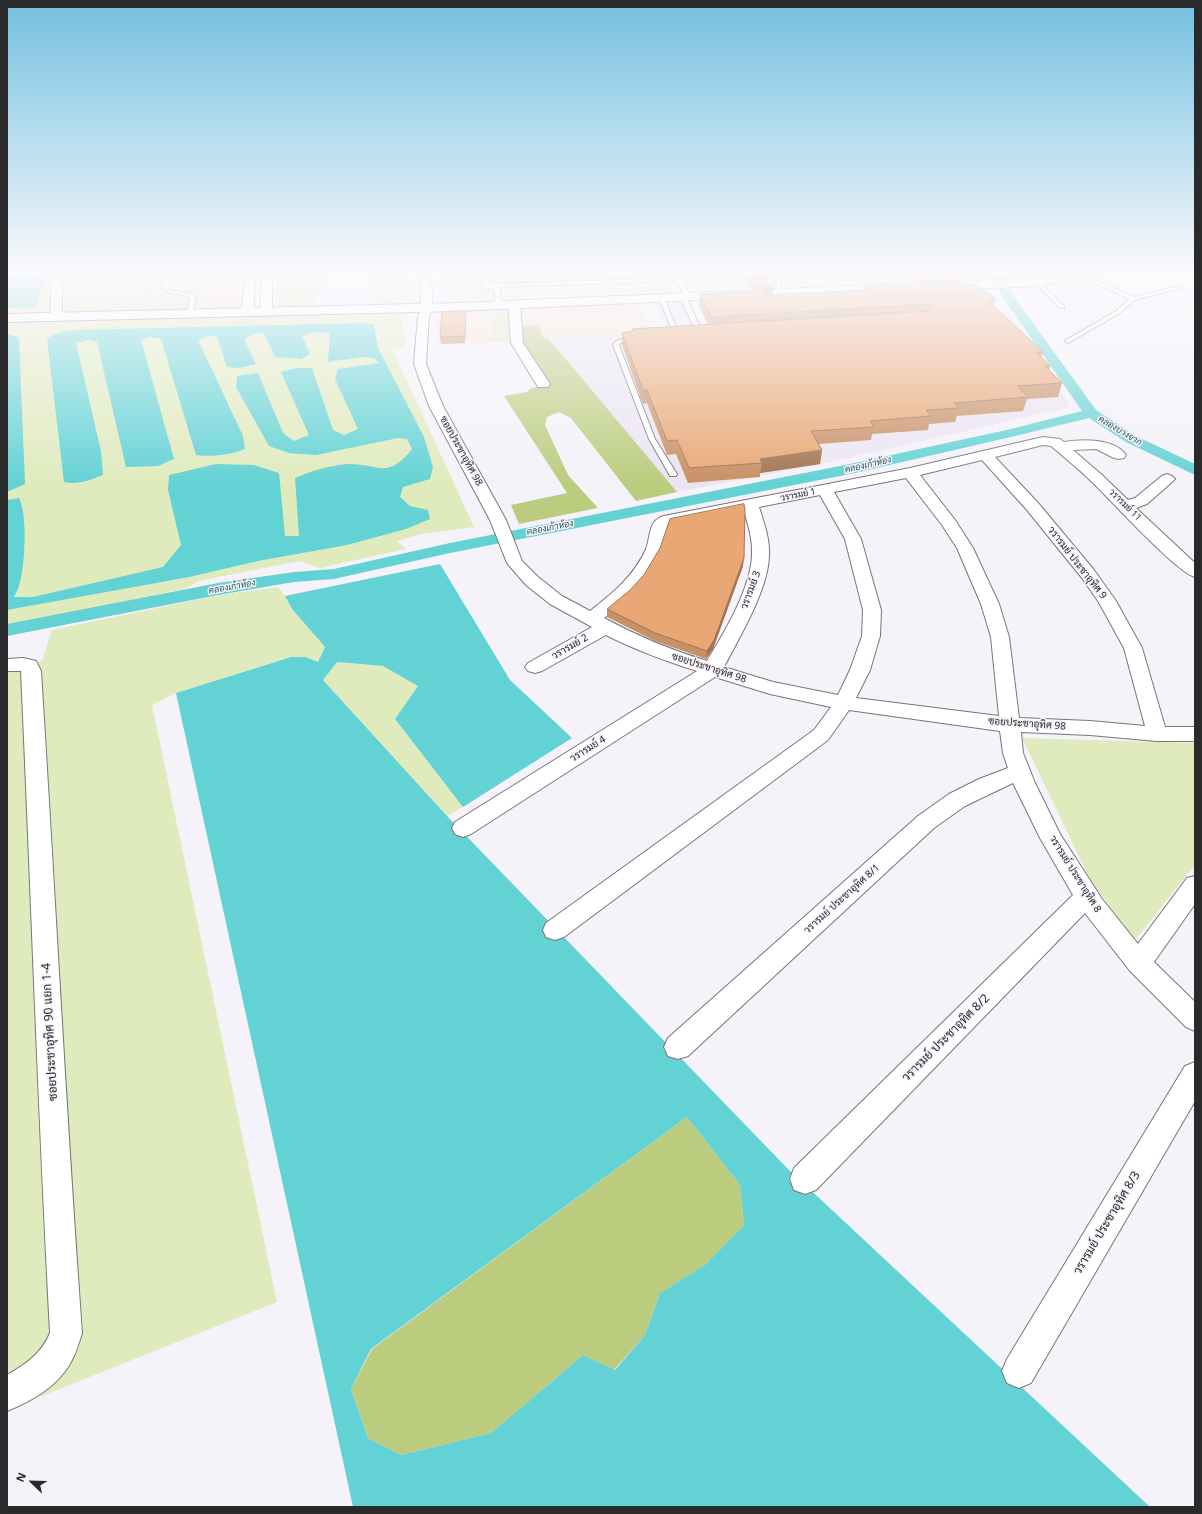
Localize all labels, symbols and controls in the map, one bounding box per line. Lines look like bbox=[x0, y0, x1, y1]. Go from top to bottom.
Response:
street label: ซอยประชาอุทิศ 98 bbox=[437, 414, 485, 488]
water label: คลองบางจาก bbox=[1096, 414, 1144, 448]
water label: คลองเก้าห้อง bbox=[844, 454, 892, 476]
street label: วรารมย์ 1 bbox=[779, 486, 817, 504]
street label: วรารมย์ 11 bbox=[1107, 487, 1143, 523]
water label: คลองเก้าห้อง bbox=[526, 518, 574, 538]
street label: วรารมย์ ประชาอุทิศ 9 bbox=[1045, 524, 1109, 602]
street label: วรารมย์ 3 bbox=[739, 569, 763, 611]
water label: คลองเก้าห้อง bbox=[208, 578, 256, 596]
street label: วรารมย์ 2 bbox=[550, 632, 590, 662]
street label: ซอยประชาอุทิศ 98 bbox=[670, 650, 748, 686]
street label: ซอยประชาอุทิศ 98 bbox=[988, 715, 1066, 733]
street label: วรารมย์ 4 bbox=[568, 733, 608, 765]
street label: วรารมย์ ประชาอุทิศ 8 bbox=[1046, 833, 1104, 915]
street label: วรารมย์ ประชาอุทิศ 8/1 bbox=[802, 862, 882, 936]
street label: ซอยประชาอุทิศ 90 แยก 1-4 bbox=[39, 963, 61, 1101]
street label: วรารมย์ ประชาอุทิศ 8/2 bbox=[899, 991, 993, 1085]
street label: วรารมย์ ประชาอุทิศ 8/3 bbox=[1071, 1169, 1143, 1277]
north arrow bbox=[12, 1462, 52, 1502]
text: N bbox=[12, 1470, 29, 1484]

